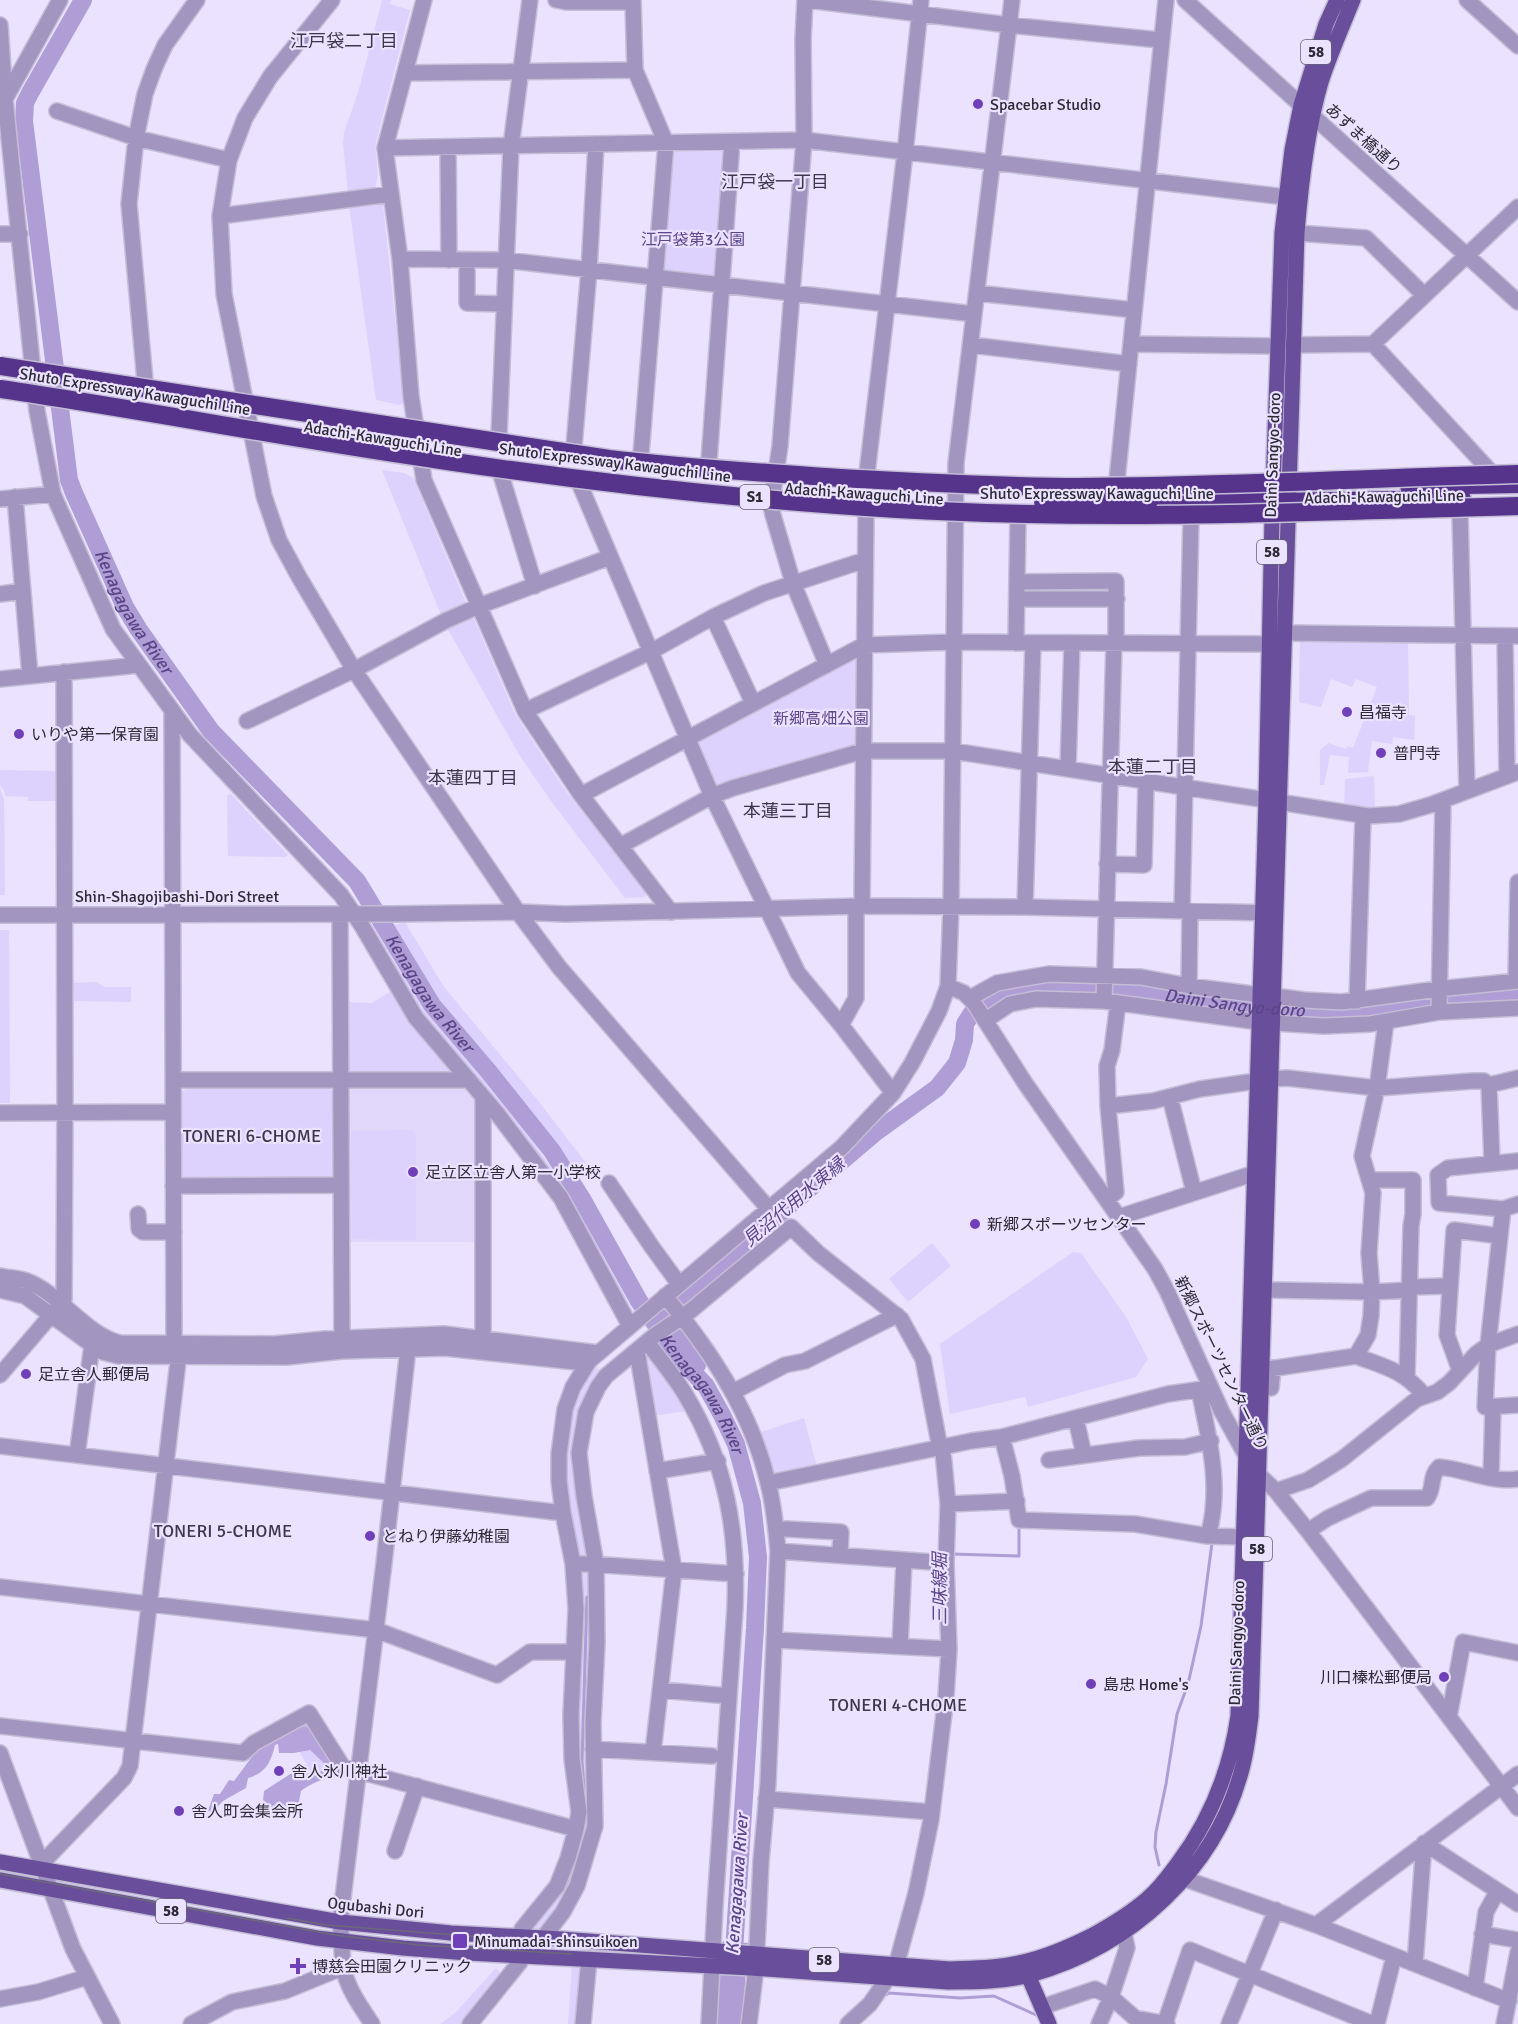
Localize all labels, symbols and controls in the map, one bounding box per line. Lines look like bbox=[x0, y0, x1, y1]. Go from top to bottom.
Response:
district label: 江戸袋二丁目 bbox=[290, 30, 398, 52]
road number: 58 bbox=[1301, 40, 1331, 64]
place label: Spacebar Studio bbox=[990, 95, 1101, 115]
marker: Spacebar Studio bbox=[971, 97, 985, 111]
street label: あずま橋通り bbox=[1321, 99, 1406, 178]
district label: 江戸袋一丁目 bbox=[721, 171, 829, 193]
park label: 江戸袋第3公園 bbox=[641, 230, 745, 250]
street label: Shuto Expressway Kawaguchi Line bbox=[18, 364, 252, 420]
street label: Daini Sangyo-doro bbox=[1261, 392, 1285, 518]
street label: Adachi-Kawaguchi Line bbox=[302, 417, 463, 461]
street label: Shuto Expressway Kawaguchi Line bbox=[498, 439, 732, 487]
street label: Adachi-Kawaguchi Line bbox=[784, 478, 944, 510]
street label: Shuto Expressway Kawaguchi Line bbox=[980, 484, 1214, 504]
road number: S1 bbox=[740, 485, 770, 509]
street label: Adachi-Kawaguchi Line bbox=[1304, 486, 1464, 508]
road number: 58 bbox=[1257, 540, 1287, 564]
water label: Kenagagawa River bbox=[90, 546, 179, 680]
place label: 昌福寺 bbox=[1359, 703, 1407, 723]
marker: 昌福寺 bbox=[1340, 705, 1354, 719]
park label: 新郷高畑公園 bbox=[773, 709, 869, 729]
place label: いりや第一保育園 bbox=[31, 725, 159, 745]
marker: いりや第一保育園 bbox=[12, 727, 26, 741]
place label: 普門寺 bbox=[1393, 744, 1441, 764]
marker: 普門寺 bbox=[1374, 746, 1388, 760]
district label: 本蓮二丁目 bbox=[1108, 756, 1198, 778]
district label: 本蓮四丁目 bbox=[428, 767, 518, 789]
district label: 本蓮三丁目 bbox=[743, 800, 833, 822]
street label: Shin-Shagojibashi-Dori Street bbox=[75, 887, 279, 907]
water label: Kenagagawa River bbox=[381, 930, 480, 1059]
water label: Daini Sangyo-doro bbox=[1163, 984, 1307, 1022]
district label: TONERI 6-CHOME bbox=[183, 1125, 321, 1147]
water label: 見沼代用水東縁 bbox=[739, 1152, 851, 1251]
place label: 足立区立舎人第一小学校 bbox=[425, 1163, 601, 1183]
marker: 足立区立舎人第一小学校 bbox=[406, 1165, 420, 1179]
place label: 新郷スポーツセンター bbox=[987, 1215, 1147, 1235]
marker: 新郷スポーツセンター bbox=[968, 1217, 982, 1231]
street label: 新郷スポーツセンター通り bbox=[1170, 1273, 1272, 1454]
water label: Kenagagawa River bbox=[655, 1329, 750, 1458]
place label: 足立舎人郵便局 bbox=[38, 1365, 150, 1385]
marker: 足立舎人郵便局 bbox=[19, 1367, 33, 1381]
district label: TONERI 5-CHOME bbox=[154, 1520, 292, 1542]
place label: とねり伊藤幼稚園 bbox=[382, 1527, 510, 1547]
marker: とねり伊藤幼稚園 bbox=[363, 1529, 377, 1543]
road number: 58 bbox=[1242, 1537, 1272, 1561]
water label: 三味線堀 bbox=[929, 1550, 951, 1625]
street label: Daini Sangyo-doro bbox=[1225, 1580, 1249, 1706]
place label: 川口榛松郵便局 bbox=[1320, 1668, 1432, 1688]
marker: 川口榛松郵便局 bbox=[1437, 1670, 1451, 1684]
place label: 島忠 Home's bbox=[1103, 1675, 1189, 1695]
marker: 島忠 Home's bbox=[1084, 1677, 1098, 1691]
district label: TONERI 4-CHOME bbox=[829, 1694, 967, 1716]
place label: 舎人氷川神社 bbox=[291, 1762, 387, 1782]
marker: 舎人氷川神社 bbox=[272, 1764, 286, 1778]
place label: 舎人町会集会所 bbox=[191, 1802, 303, 1822]
marker: 舎人町会集会所 bbox=[172, 1804, 186, 1818]
water label: Kenagagawa River bbox=[721, 1811, 753, 1955]
street label: Ogubashi Dori bbox=[327, 1893, 425, 1923]
road number: 58 bbox=[156, 1899, 186, 1923]
marker: Minumadai-shinsuikoen bbox=[451, 1932, 469, 1950]
place label: Minumadai-shinsuikoen bbox=[474, 1932, 638, 1952]
road number: 58 bbox=[809, 1948, 839, 1972]
marker: 博慈会田園クリニック bbox=[289, 1957, 307, 1975]
place label: 博慈会田園クリニック bbox=[312, 1957, 472, 1977]

